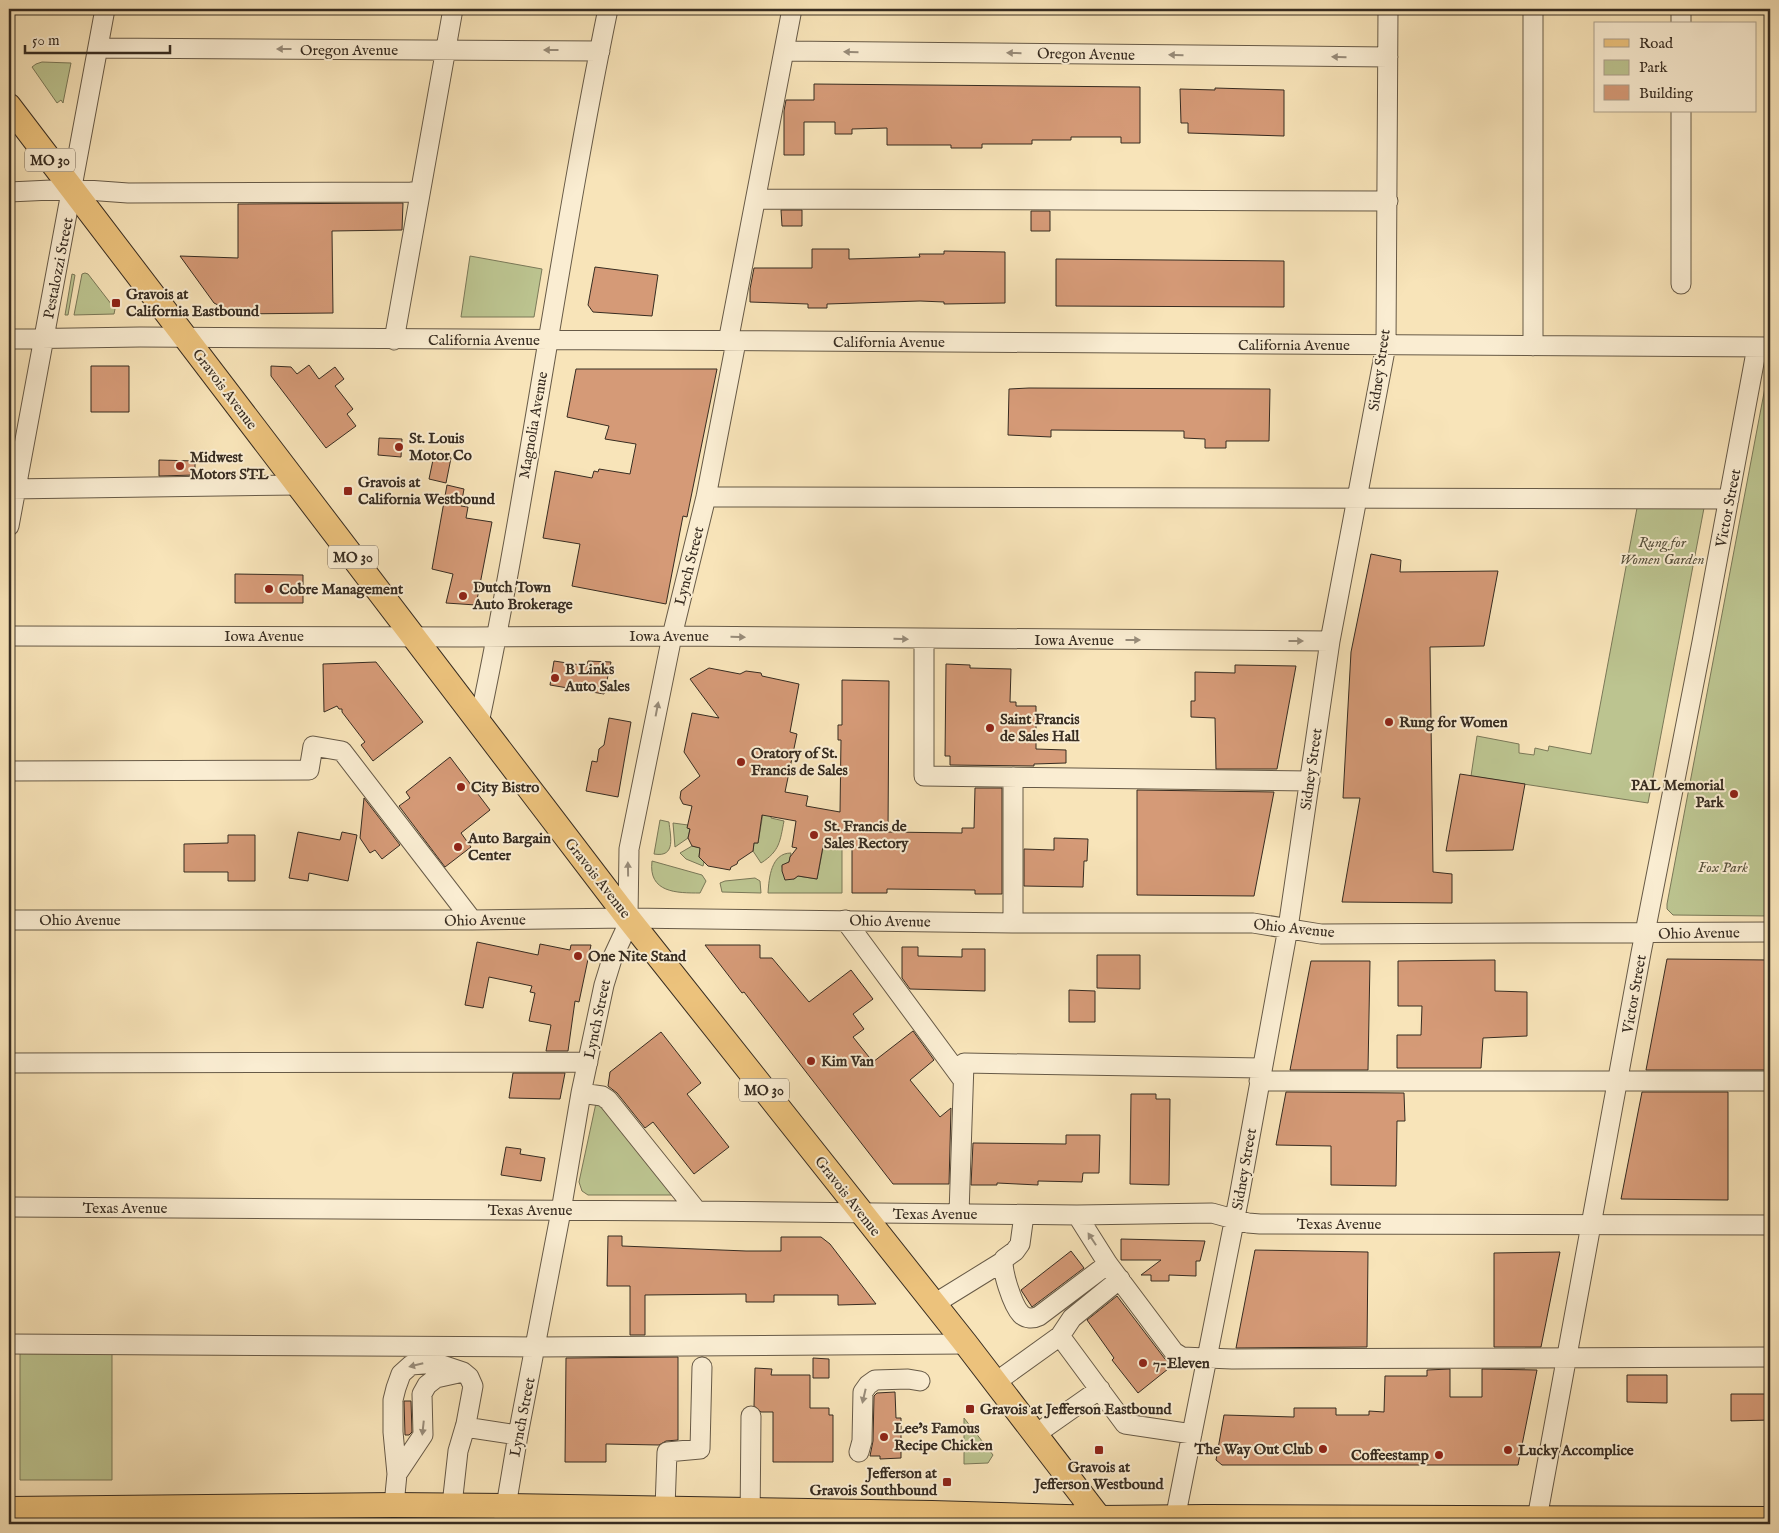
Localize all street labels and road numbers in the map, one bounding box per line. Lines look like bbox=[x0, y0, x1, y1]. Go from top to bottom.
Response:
street label: Oregon Avenue bbox=[300, 41, 398, 60]
street label: Oregon Avenue bbox=[1037, 44, 1135, 65]
road number: MO 30 bbox=[25, 148, 75, 172]
street label: Pestalozzi Street bbox=[39, 216, 78, 320]
street label: Sidney Street bbox=[1364, 328, 1395, 412]
street label: California Avenue bbox=[428, 331, 540, 350]
street label: California Avenue bbox=[833, 333, 945, 352]
street label: California Avenue bbox=[1238, 336, 1350, 355]
street label: Gravois Avenue bbox=[188, 345, 261, 434]
street label: Magnolia Avenue bbox=[515, 370, 552, 480]
street label: Victor Street bbox=[1711, 467, 1745, 550]
street label: Lynch Street bbox=[671, 525, 708, 608]
road number: MO 30 bbox=[328, 546, 378, 568]
street label: Iowa Avenue bbox=[224, 627, 304, 646]
street label: Iowa Avenue bbox=[629, 627, 709, 646]
street label: Iowa Avenue bbox=[1034, 631, 1114, 650]
street label: Sidney Street bbox=[1296, 727, 1327, 811]
street label: Gravois Avenue bbox=[560, 834, 635, 922]
street label: Ohio Avenue bbox=[444, 910, 526, 931]
street label: Ohio Avenue bbox=[39, 911, 121, 930]
street label: Ohio Avenue bbox=[849, 911, 931, 932]
street label: Ohio Avenue bbox=[1252, 915, 1336, 942]
street label: Ohio Avenue bbox=[1658, 923, 1740, 944]
street label: Victor Street bbox=[1618, 953, 1651, 1036]
street label: Lynch Street bbox=[580, 978, 615, 1061]
road number: MO 30 bbox=[739, 1078, 789, 1102]
street label: Sidney Street bbox=[1228, 1127, 1261, 1211]
street label: Gravois Avenue bbox=[810, 1152, 885, 1240]
street label: Texas Avenue bbox=[83, 1199, 167, 1218]
street label: Texas Avenue bbox=[488, 1201, 572, 1220]
street label: Texas Avenue bbox=[893, 1205, 977, 1224]
street label: Texas Avenue bbox=[1297, 1215, 1381, 1234]
street label: Lynch Street bbox=[505, 1376, 540, 1459]

